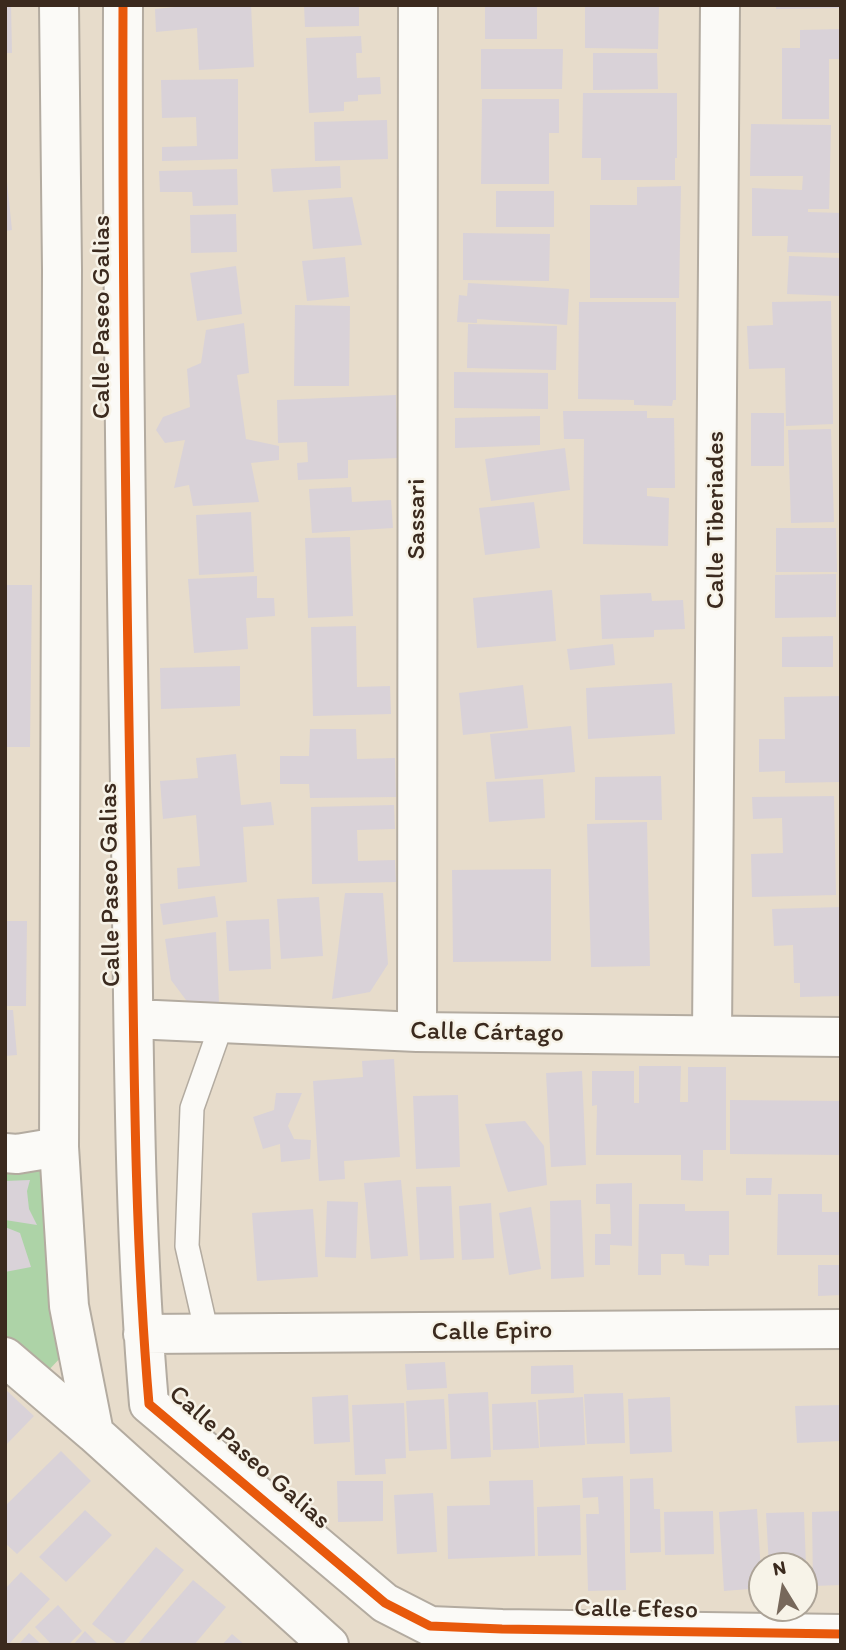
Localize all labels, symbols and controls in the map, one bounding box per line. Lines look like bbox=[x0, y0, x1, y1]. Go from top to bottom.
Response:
street label: Calle Paseo Galias bbox=[86, 215, 118, 419]
street label: Calle Tiberiades bbox=[700, 431, 732, 609]
street label: Sassari bbox=[401, 478, 433, 560]
street label: Calle Paseo Galias bbox=[94, 783, 128, 987]
street label: Calle Cártago bbox=[410, 1016, 564, 1050]
street label: Calle Epiro bbox=[431, 1315, 553, 1349]
street label: Calle Paseo Galias bbox=[162, 1379, 336, 1537]
north arrow bbox=[748, 1552, 818, 1622]
text: N bbox=[771, 1555, 788, 1580]
street label: Calle Efeso bbox=[574, 1593, 698, 1627]

